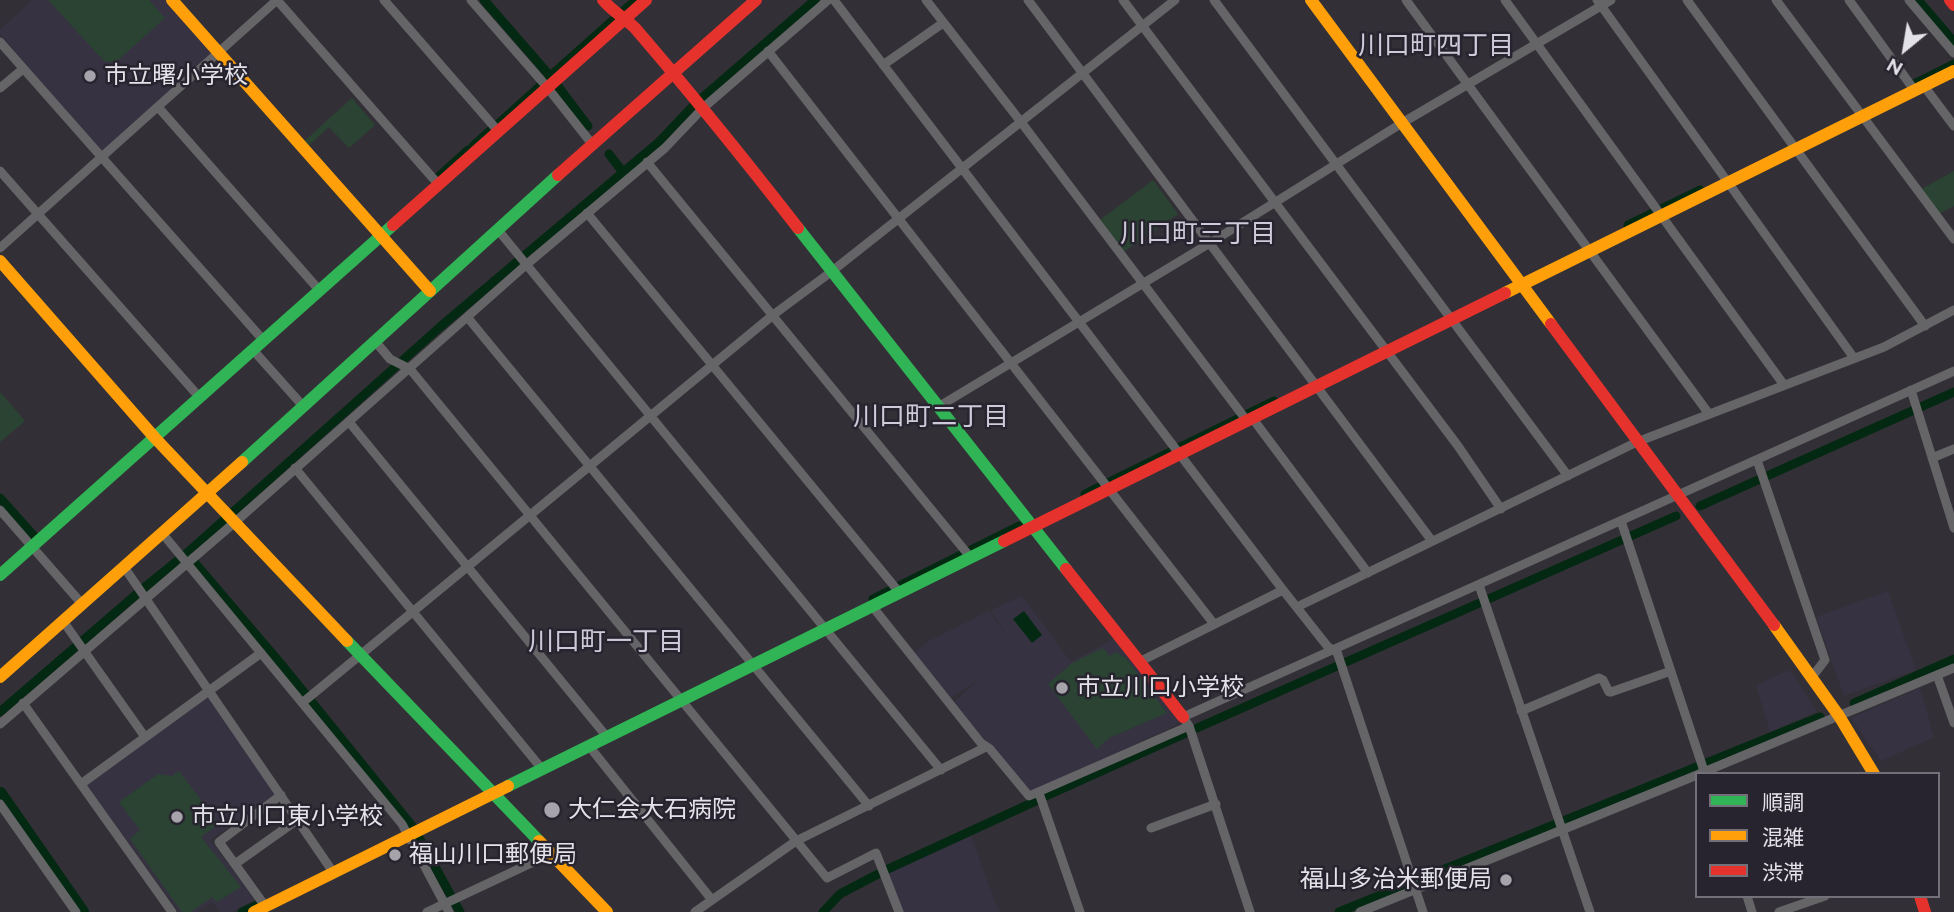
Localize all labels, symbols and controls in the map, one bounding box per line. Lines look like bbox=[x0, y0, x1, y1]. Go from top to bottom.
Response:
north arrow bbox=[1870, 14, 1940, 84]
district label: 川口町四丁目 bbox=[1358, 30, 1514, 62]
text: N bbox=[1883, 54, 1906, 80]
place label: 市立曙小学校 bbox=[104, 62, 248, 90]
marker: 市立曙小学校 bbox=[82, 68, 98, 84]
district label: 川口町三丁目 bbox=[1120, 218, 1276, 250]
district label: 川口町二丁目 bbox=[853, 401, 1009, 433]
district label: 川口町一丁目 bbox=[528, 626, 684, 658]
place label: 市立川口小学校 bbox=[1076, 674, 1244, 702]
marker: 市立川口小学校 bbox=[1054, 680, 1070, 696]
legend bbox=[1695, 772, 1940, 898]
text: 順調 bbox=[1762, 790, 1804, 815]
place label: 大仁会大石病院 bbox=[568, 796, 736, 824]
marker: 大仁会大石病院 bbox=[542, 800, 562, 820]
place label: 市立川口東小学校 bbox=[191, 803, 383, 831]
marker: 市立川口東小学校 bbox=[169, 809, 185, 825]
text: 混雑 bbox=[1762, 825, 1804, 850]
place label: 福山川口郵便局 bbox=[409, 841, 577, 869]
marker: 福山川口郵便局 bbox=[387, 847, 403, 863]
text: 渋滞 bbox=[1762, 860, 1804, 885]
place label: 福山多治米郵便局 bbox=[1300, 866, 1492, 894]
marker: 福山多治米郵便局 bbox=[1498, 872, 1514, 888]

